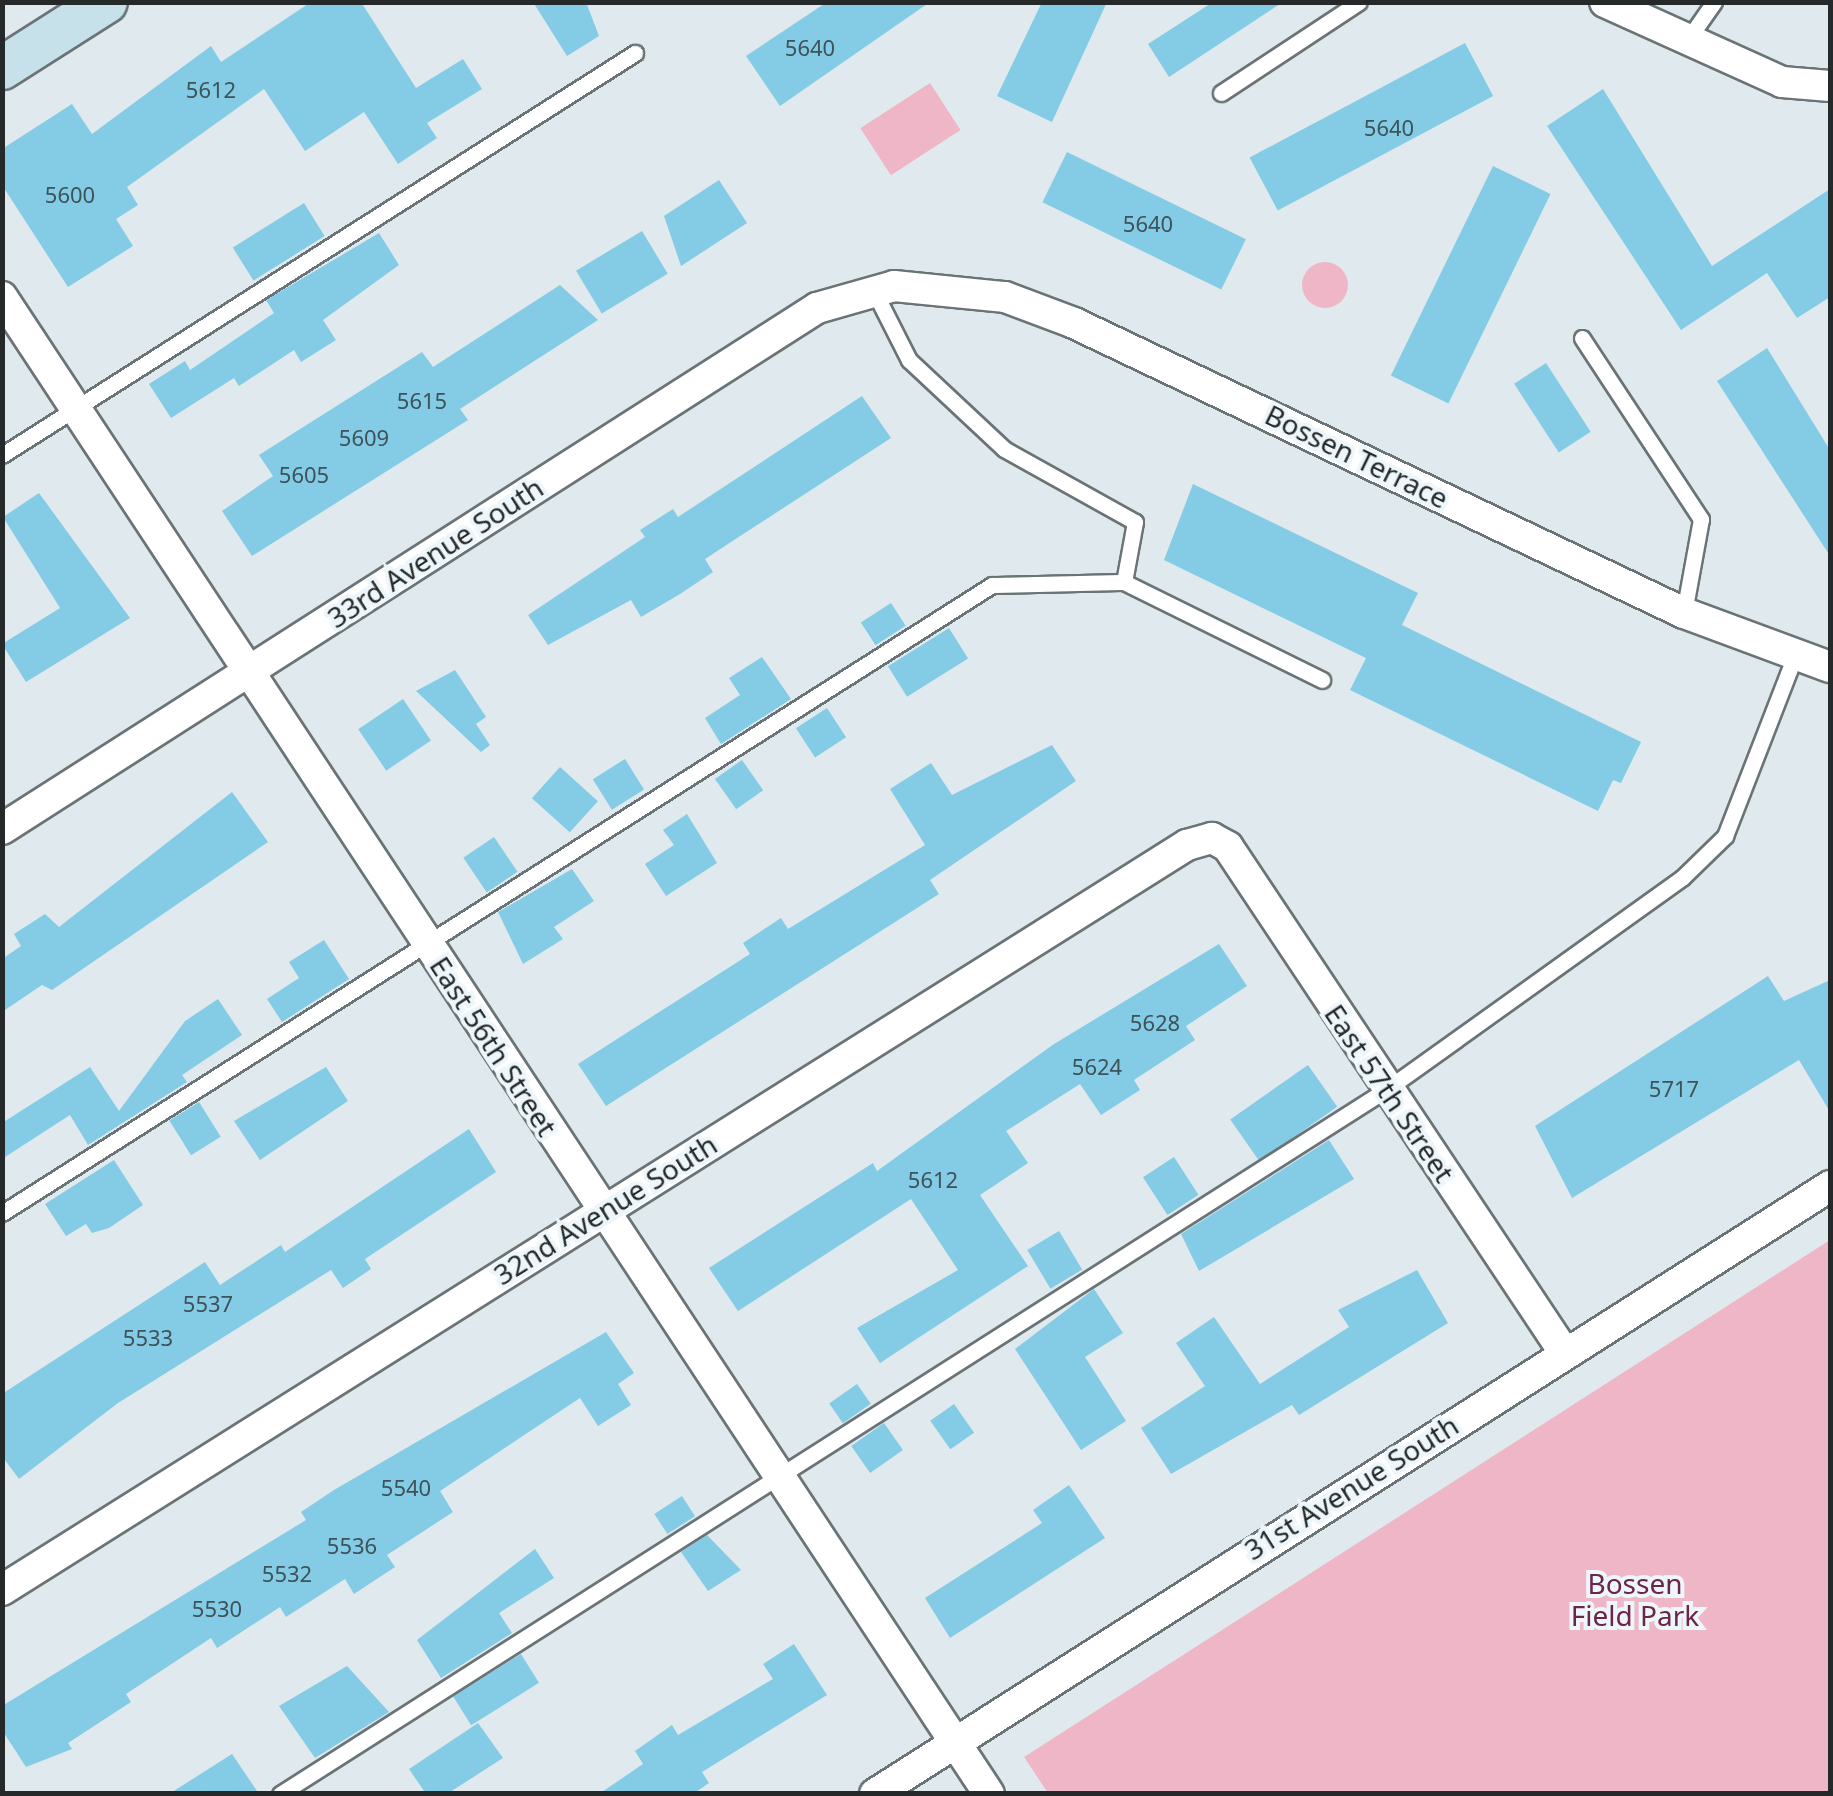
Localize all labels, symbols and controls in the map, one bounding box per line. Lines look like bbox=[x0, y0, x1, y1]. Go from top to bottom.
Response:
house number: 5640 bbox=[785, 35, 835, 61]
house number: 5612 bbox=[186, 77, 236, 103]
house number: 5640 bbox=[1364, 115, 1414, 141]
house number: 5600 bbox=[45, 182, 95, 208]
house number: 5640 bbox=[1123, 211, 1173, 237]
house number: 5615 bbox=[397, 388, 447, 414]
street label: Bossen Terrace bbox=[1260, 397, 1454, 515]
house number: 5609 bbox=[339, 425, 389, 451]
house number: 5605 bbox=[279, 462, 329, 488]
street label: 33rd Avenue South bbox=[321, 470, 549, 634]
street label: East 56th Street bbox=[424, 950, 564, 1142]
street label: East 57th Street bbox=[1318, 998, 1462, 1188]
house number: 5628 bbox=[1130, 1010, 1180, 1036]
house number: 5624 bbox=[1072, 1054, 1122, 1080]
house number: 5717 bbox=[1649, 1076, 1699, 1102]
street label: 32nd Avenue South bbox=[487, 1127, 723, 1291]
house number: 5612 bbox=[908, 1167, 958, 1193]
house number: 5537 bbox=[183, 1291, 233, 1317]
house number: 5533 bbox=[123, 1325, 173, 1351]
street label: 31st Avenue South bbox=[1238, 1408, 1464, 1566]
house number: 5540 bbox=[381, 1475, 431, 1501]
house number: 5536 bbox=[327, 1533, 377, 1559]
house number: 5532 bbox=[262, 1561, 312, 1587]
park label: Bossen Field Park bbox=[1571, 1566, 1699, 1632]
house number: 5530 bbox=[192, 1596, 242, 1622]

